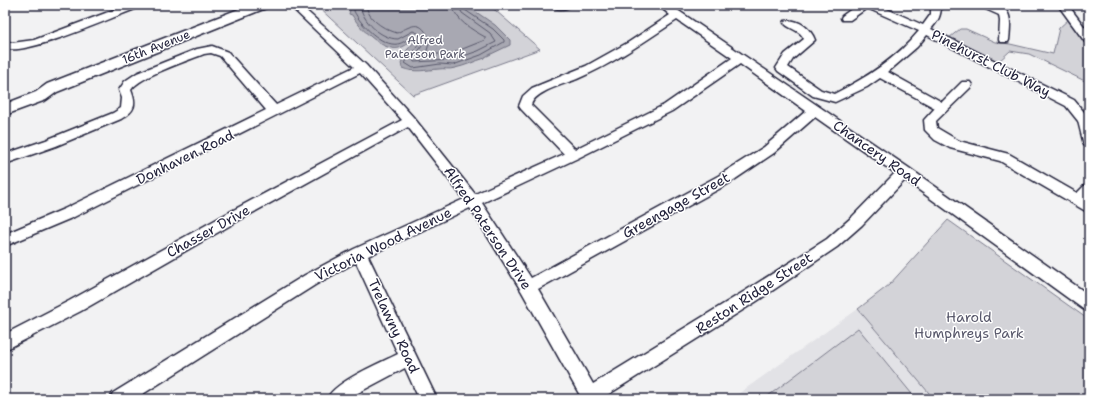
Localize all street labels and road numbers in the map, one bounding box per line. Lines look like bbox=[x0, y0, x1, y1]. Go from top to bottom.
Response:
street label: Pinehurst Club Way bbox=[928, 25, 1054, 101]
street label: 16th Avenue bbox=[120, 26, 192, 68]
street label: Chancery Road bbox=[830, 116, 924, 190]
street label: Donhaven Road bbox=[133, 126, 237, 188]
street label: Alfred Paterson Drive bbox=[440, 163, 536, 293]
street label: Greengage Street bbox=[619, 168, 733, 242]
street label: Chasser Drive bbox=[163, 201, 253, 261]
street label: Victoria Wood Avenue bbox=[312, 203, 454, 285]
street label: Reston Ridge Street bbox=[692, 249, 816, 337]
street label: Trelawny Road bbox=[364, 276, 424, 376]

